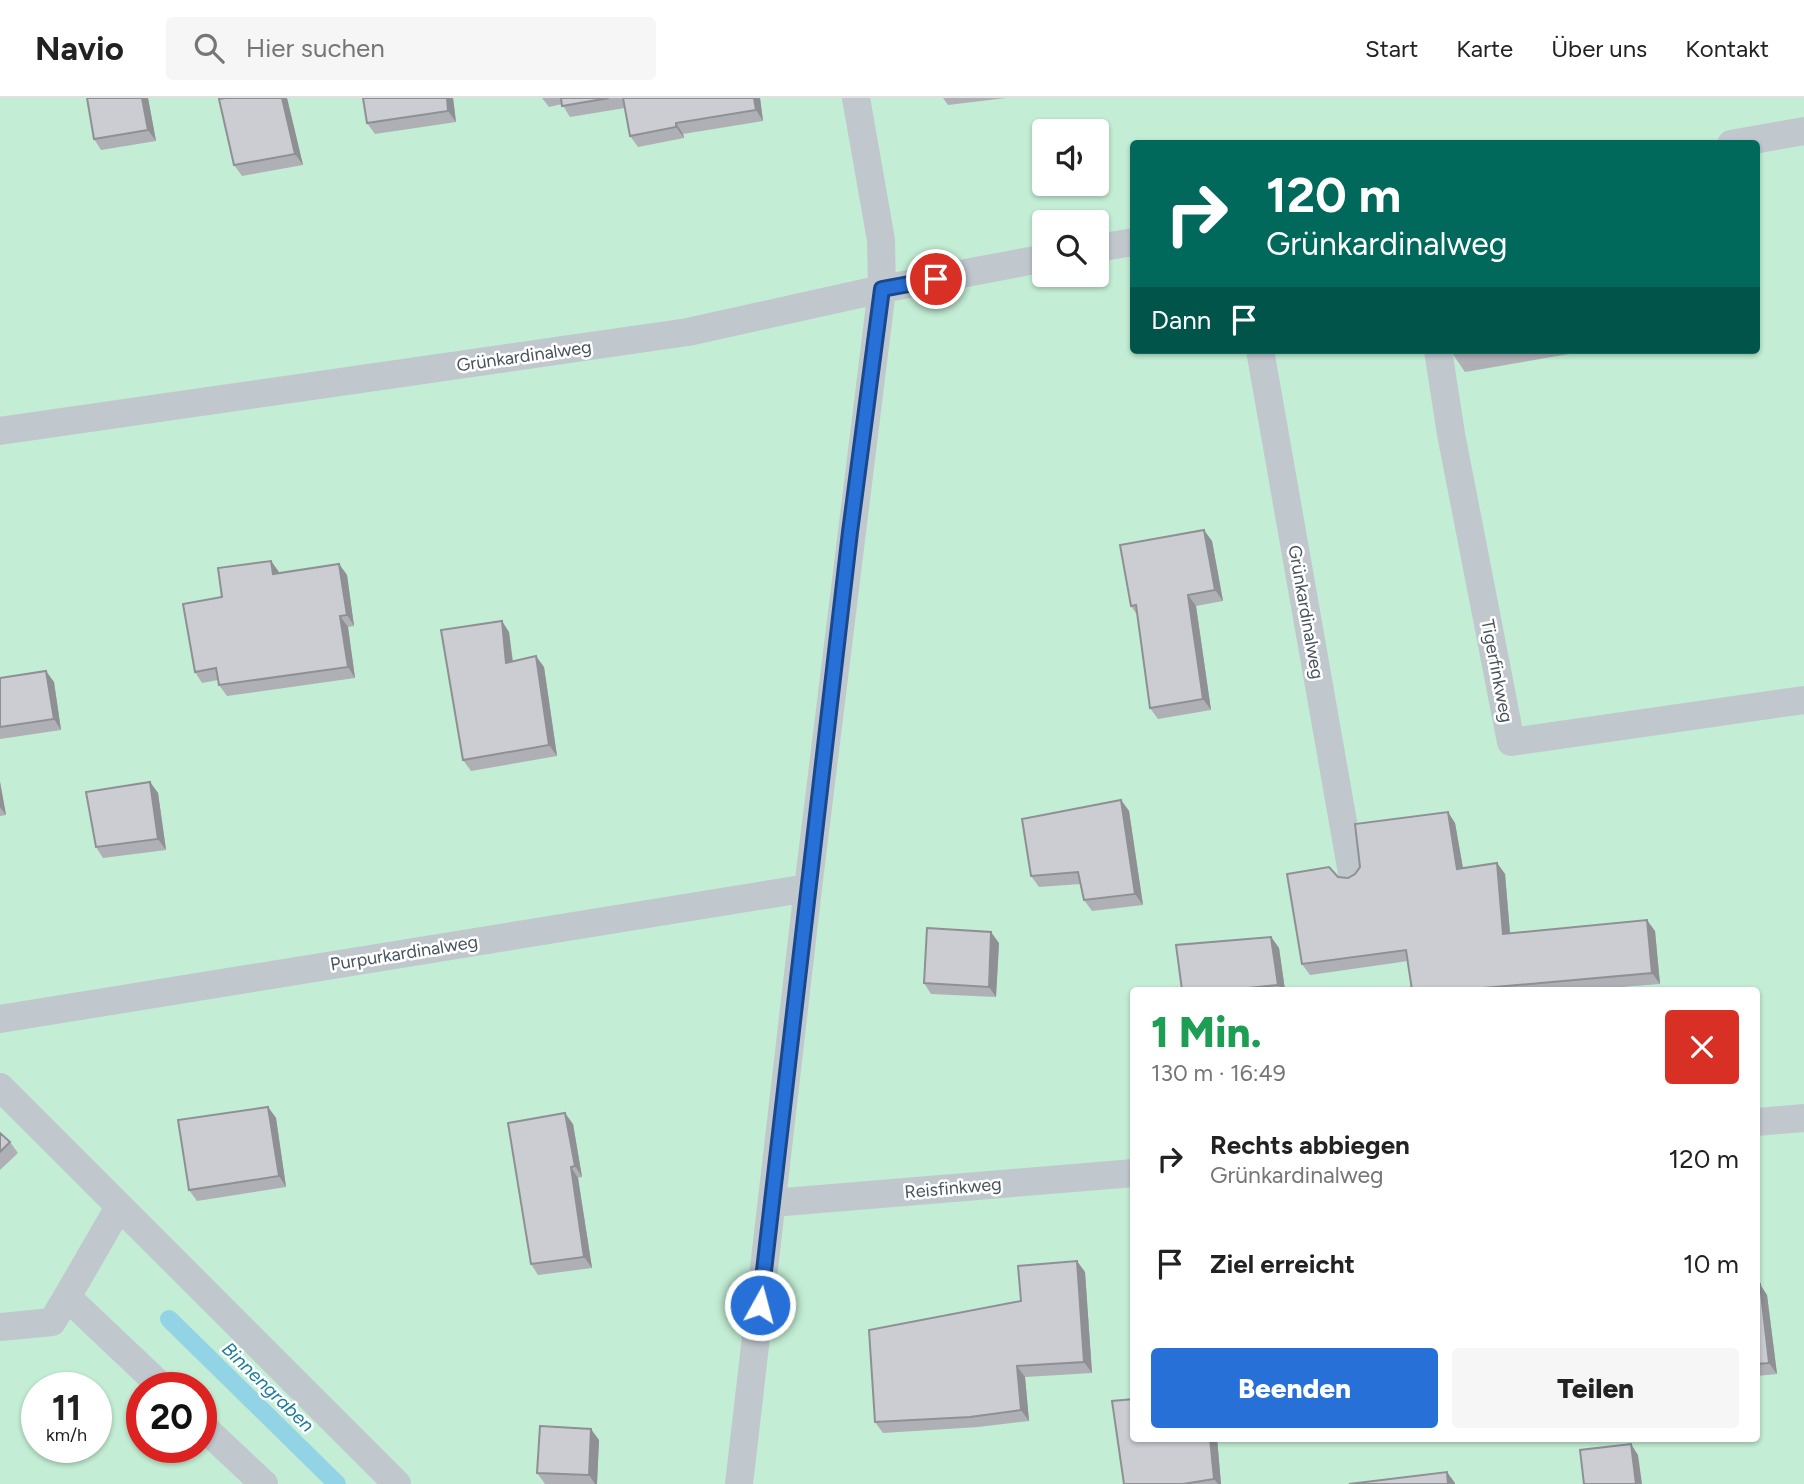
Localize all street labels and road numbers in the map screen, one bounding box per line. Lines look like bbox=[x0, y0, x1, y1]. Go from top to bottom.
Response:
street label: Grünkardinalweg bbox=[455, 336, 593, 376]
street label: Grünkardinalweg bbox=[1283, 543, 1329, 681]
street label: Tigerfinkweg bbox=[1476, 618, 1518, 724]
street label: Purpurkardinalweg bbox=[329, 930, 479, 976]
street label: Reisfinkweg bbox=[903, 1173, 1003, 1203]

